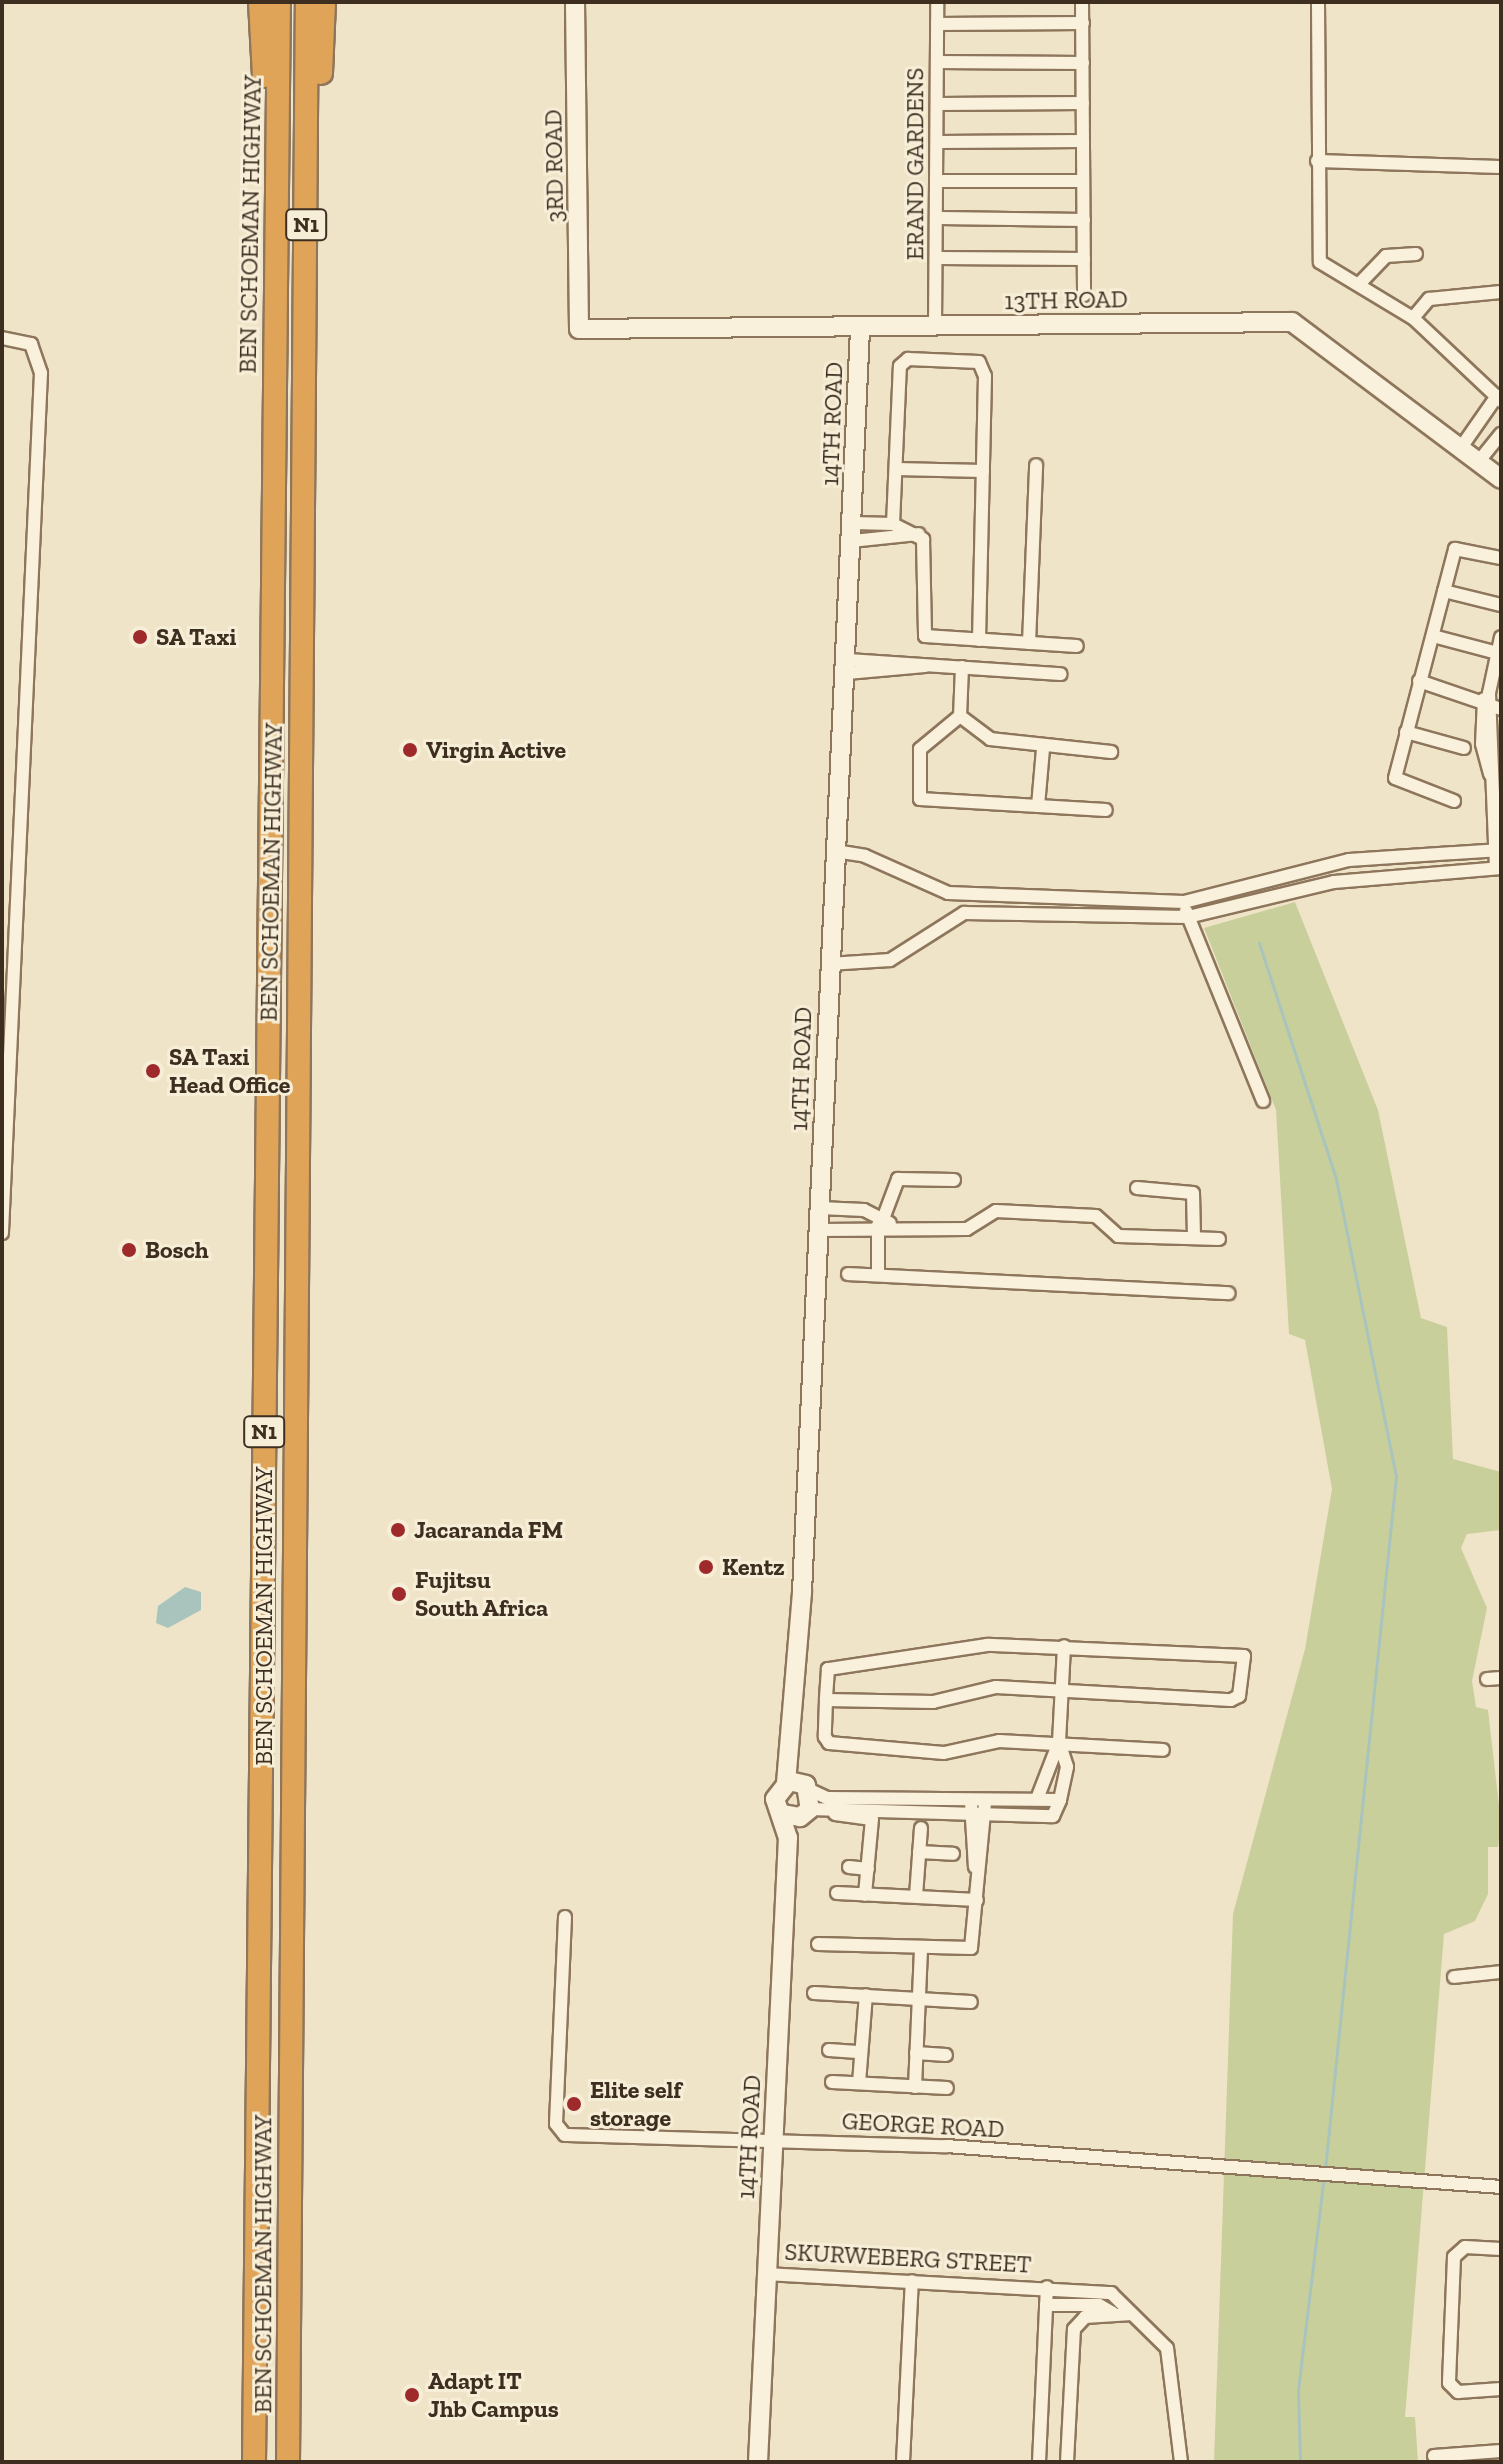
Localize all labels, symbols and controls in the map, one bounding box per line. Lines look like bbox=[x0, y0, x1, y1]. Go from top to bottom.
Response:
street label: ERAND GARDENS bbox=[901, 68, 929, 260]
street label: BEN SCHOEMAN HIGHWAY bbox=[233, 74, 267, 374]
street label: 3RD ROAD bbox=[539, 109, 569, 223]
road number: N1 bbox=[284, 207, 328, 243]
street label: 13TH ROAD bbox=[1004, 285, 1128, 315]
street label: 14TH ROAD bbox=[815, 362, 849, 486]
place label: SA Taxi bbox=[156, 623, 237, 651]
marker: SA Taxi bbox=[131, 628, 149, 646]
street label: BEN SCHOEMAN HIGHWAY bbox=[254, 722, 288, 1022]
place label: Virgin Active bbox=[426, 736, 567, 764]
marker: Virgin Active bbox=[401, 741, 419, 759]
street label: 14TH ROAD bbox=[784, 1007, 818, 1131]
place label: SA Taxi Head Office bbox=[169, 1043, 290, 1099]
marker: SA Taxi Head Office bbox=[144, 1062, 162, 1080]
place label: Bosch bbox=[145, 1236, 209, 1264]
marker: Bosch bbox=[120, 1241, 138, 1259]
road number: N1 bbox=[242, 1414, 286, 1450]
street label: BEN SCHOEMAN HIGHWAY bbox=[250, 1467, 278, 1765]
place label: Jacaranda FM bbox=[414, 1516, 563, 1544]
marker: Jacaranda FM bbox=[389, 1521, 407, 1539]
place label: Kentz bbox=[722, 1553, 785, 1581]
marker: Kentz bbox=[697, 1558, 715, 1576]
place label: Fujitsu South Africa bbox=[415, 1566, 549, 1622]
marker: Fujitsu South Africa bbox=[390, 1585, 408, 1603]
street label: 14TH ROAD bbox=[731, 2074, 767, 2200]
place label: Elite self storage bbox=[590, 2076, 682, 2132]
marker: Elite self storage bbox=[565, 2095, 583, 2113]
street label: GEORGE ROAD bbox=[841, 2106, 1005, 2144]
street label: BEN SCHOEMAN HIGHWAY bbox=[249, 2115, 277, 2413]
street label: SKURWEBERG STREET bbox=[784, 2237, 1032, 2279]
place label: Adapt IT Jhb Campus bbox=[428, 2367, 559, 2423]
marker: Adapt IT Jhb Campus bbox=[403, 2386, 421, 2404]

